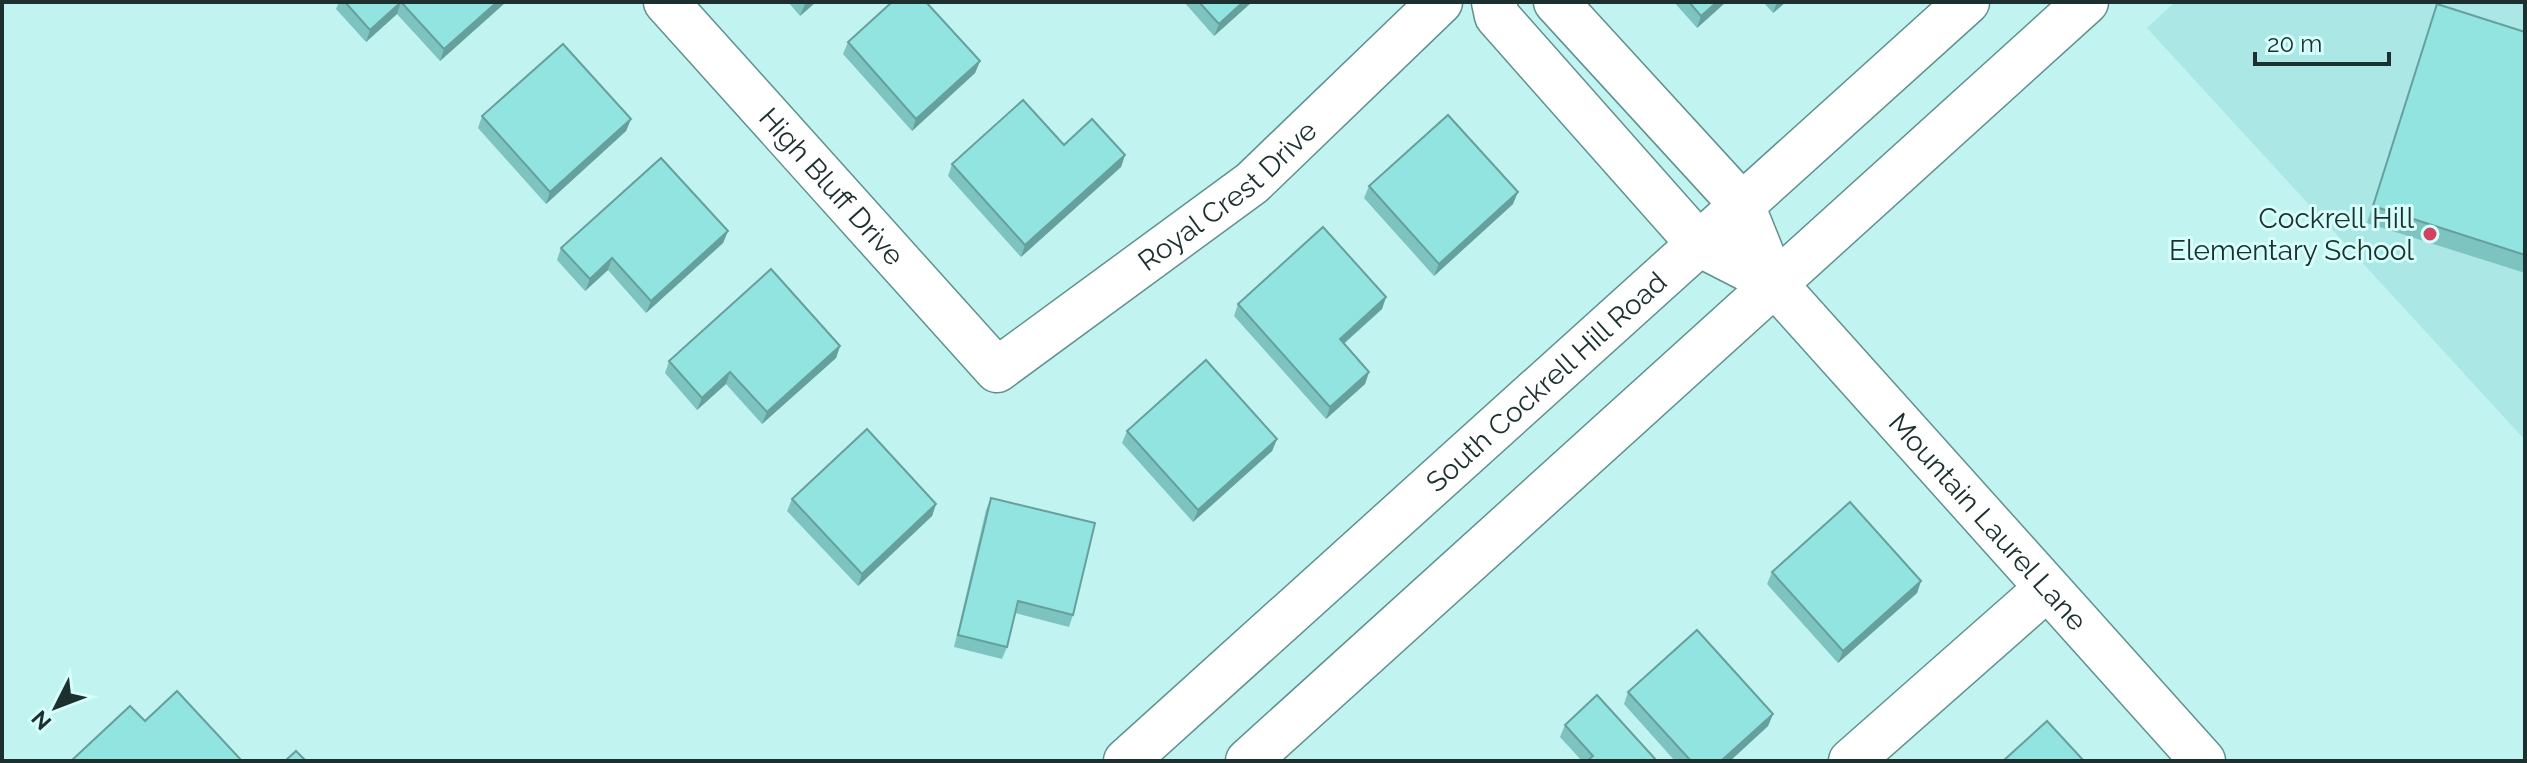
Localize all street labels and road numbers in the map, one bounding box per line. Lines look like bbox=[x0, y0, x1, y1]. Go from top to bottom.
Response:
street label: High Bluff Drive bbox=[753, 101, 911, 272]
street label: Royal Crest Drive bbox=[1132, 114, 1323, 277]
street label: South Cockrell Hill Road bbox=[1419, 265, 1673, 499]
street label: Mountain Laurel Lane bbox=[1882, 406, 2094, 637]

